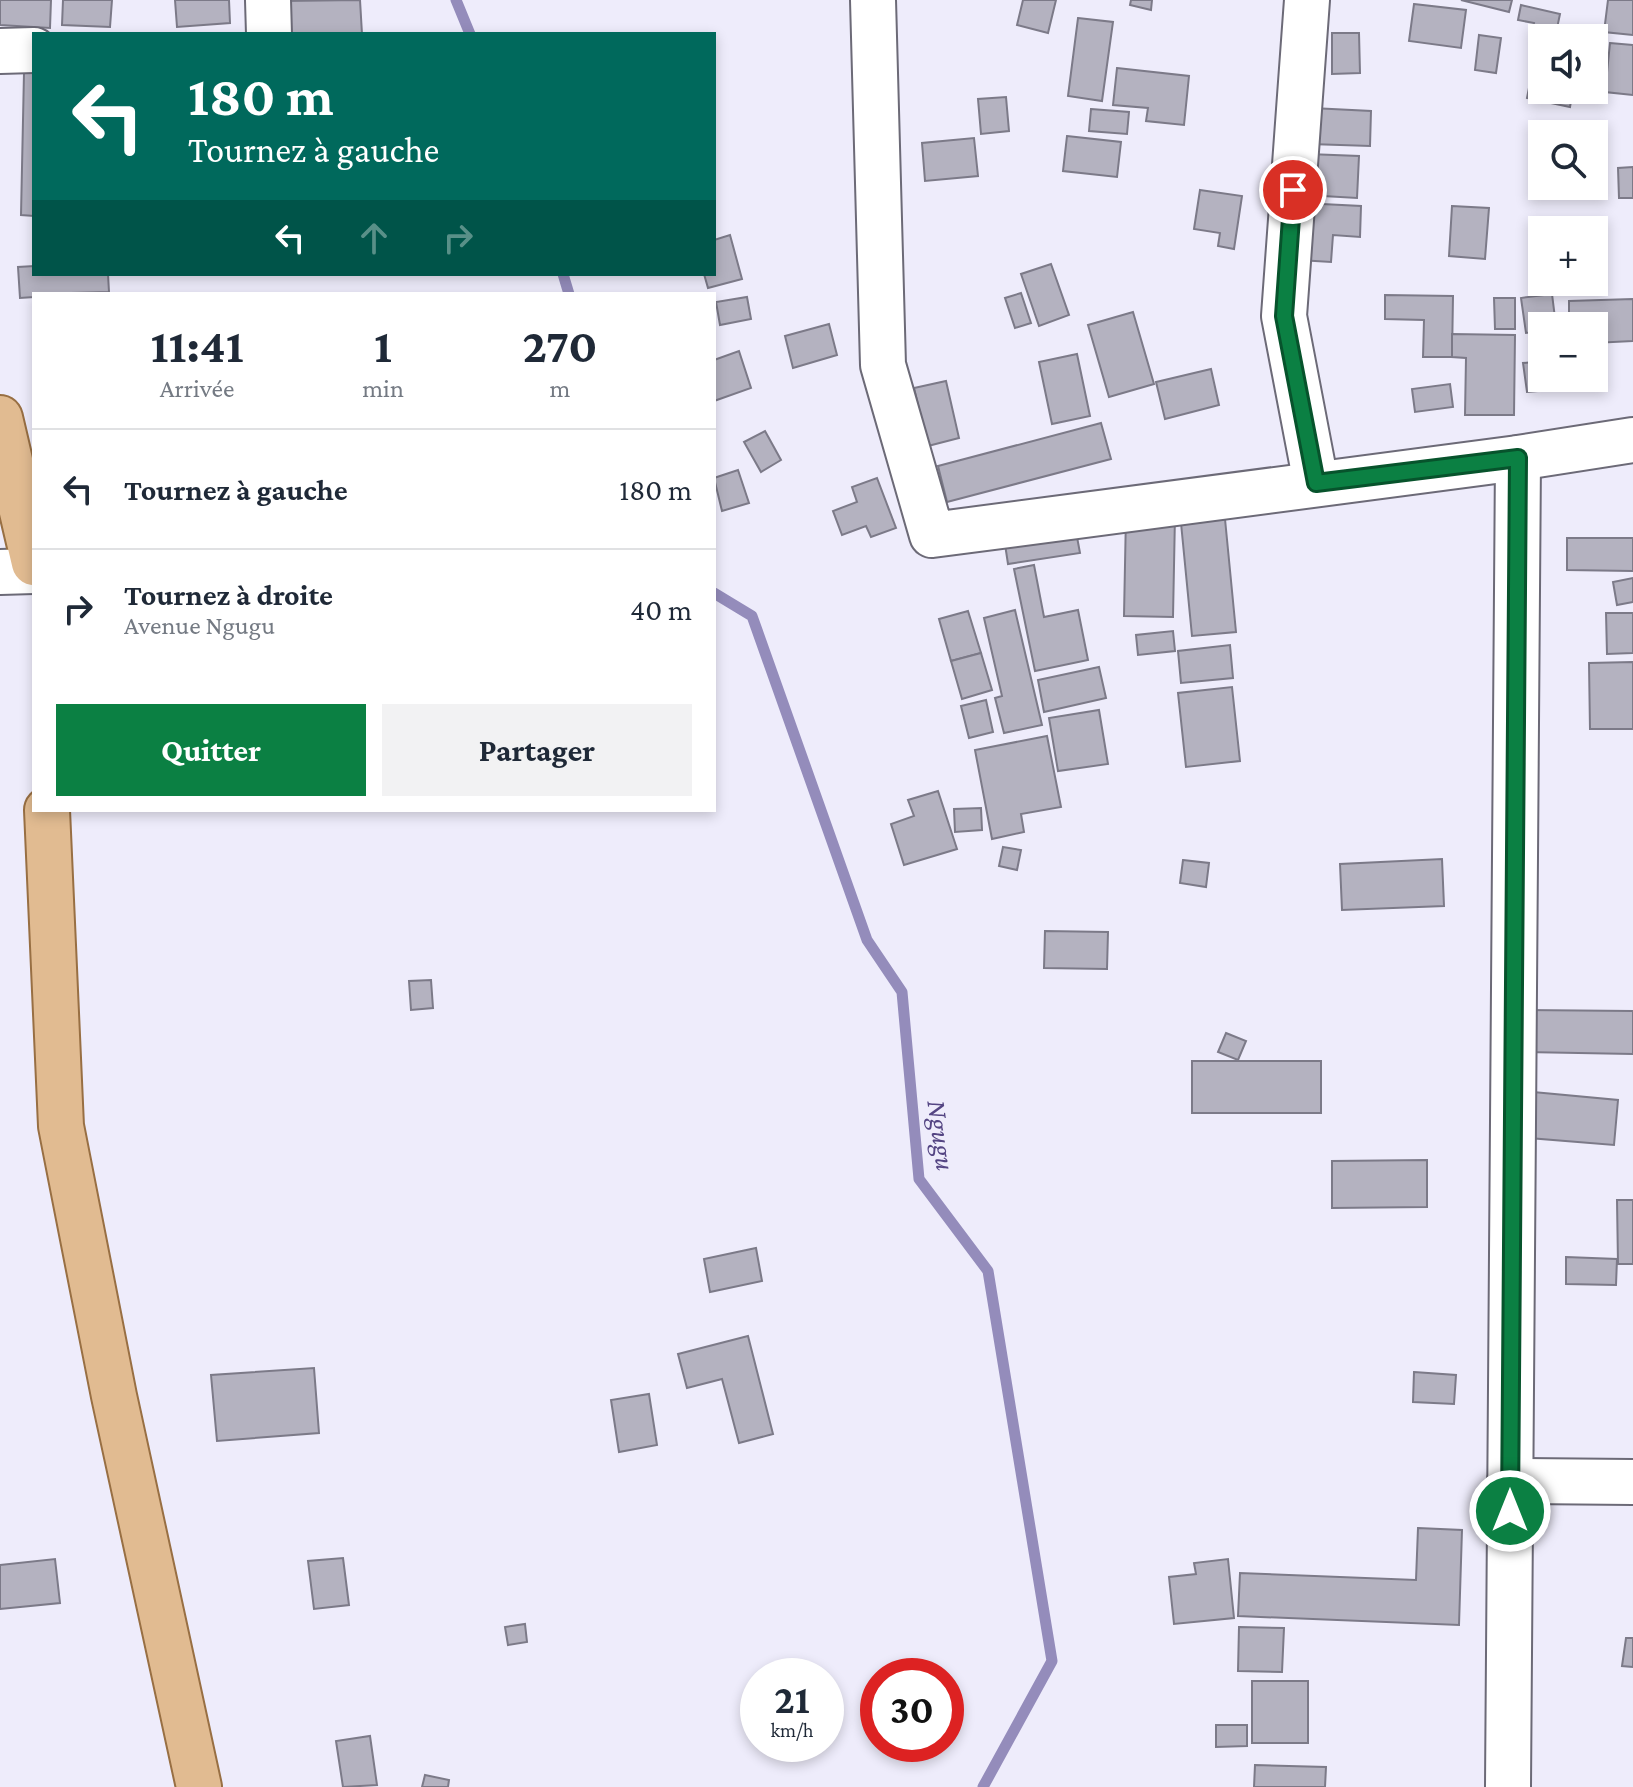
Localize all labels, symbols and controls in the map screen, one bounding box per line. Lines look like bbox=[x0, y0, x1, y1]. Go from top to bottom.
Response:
map controls bbox=[1528, 24, 1608, 392]
button: sound bbox=[1528, 24, 1608, 104]
icon: left bbox=[56, 64, 160, 168]
text: 180 m bbox=[188, 65, 334, 127]
button: search bbox=[1528, 120, 1608, 200]
text: Tournez à gauche bbox=[188, 130, 439, 170]
pin bbox=[1259, 156, 1327, 224]
icon: arrive bbox=[1271, 168, 1315, 212]
icon: left bbox=[268, 216, 312, 260]
icon: ahead bbox=[352, 216, 396, 260]
icon: right bbox=[436, 216, 480, 260]
button: + bbox=[1528, 216, 1608, 296]
button: − bbox=[1528, 312, 1608, 392]
text: 11:41 bbox=[151, 319, 244, 372]
text: 1 bbox=[374, 319, 392, 372]
text: 270 bbox=[522, 319, 597, 372]
text: Arrivée bbox=[160, 374, 234, 403]
text: min bbox=[362, 374, 404, 403]
text: m bbox=[549, 374, 570, 403]
icon: left bbox=[56, 467, 100, 511]
text: Tournez à gauche bbox=[124, 473, 348, 506]
text: 180 m bbox=[619, 473, 692, 506]
text: Tournez à droite bbox=[124, 578, 333, 611]
icon: right bbox=[56, 587, 100, 631]
text: 40 m bbox=[630, 593, 692, 626]
text: Avenue Ngugu bbox=[124, 611, 275, 640]
button: Quitter bbox=[56, 704, 366, 796]
button: Partager bbox=[382, 704, 692, 796]
water label: Ngugu bbox=[921, 1098, 962, 1172]
position arrow bbox=[1468, 1469, 1552, 1553]
speed limit sign: 30 bbox=[860, 1658, 964, 1762]
text: 21 bbox=[774, 1677, 810, 1722]
text: km/h bbox=[770, 1719, 814, 1741]

